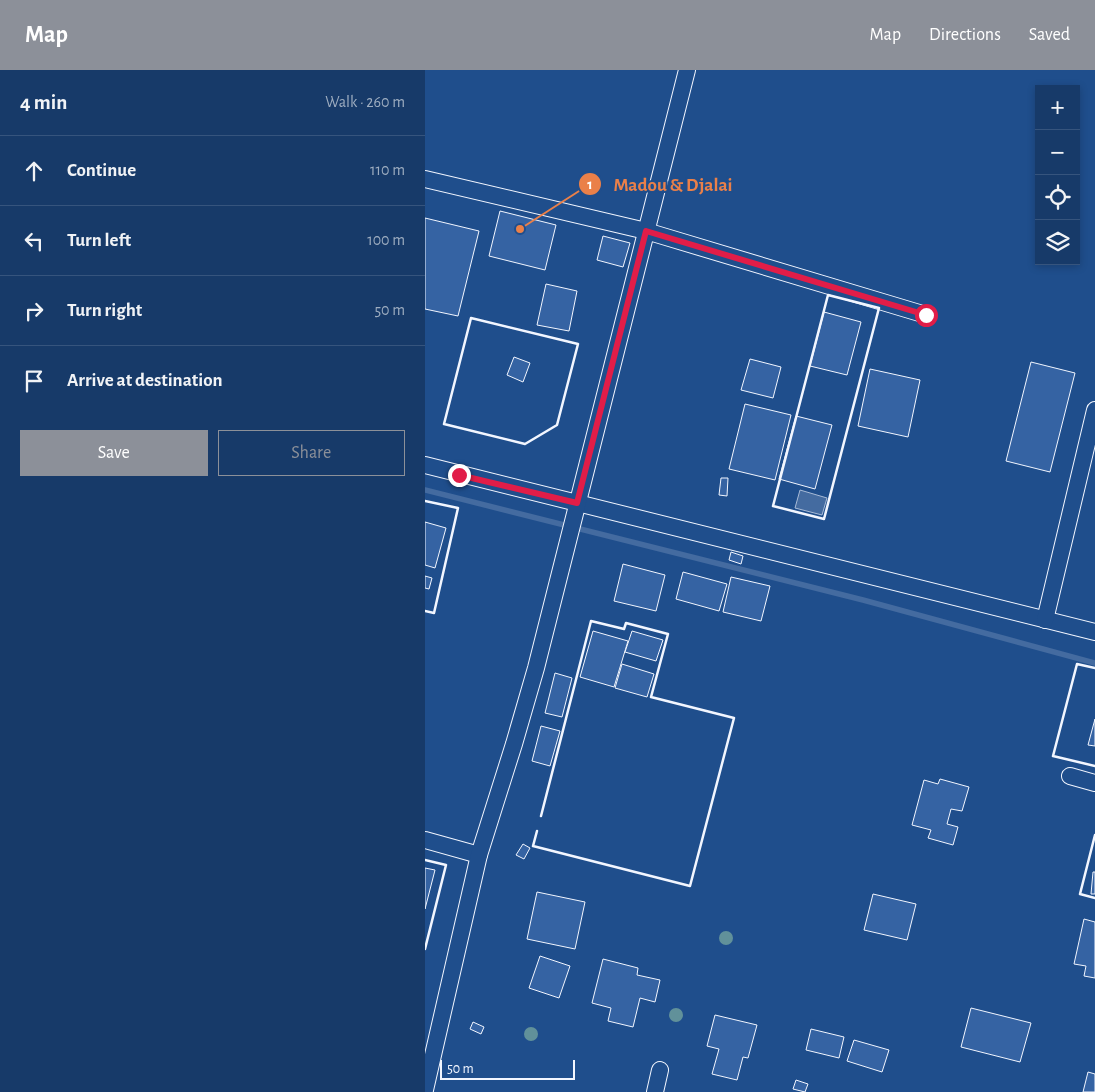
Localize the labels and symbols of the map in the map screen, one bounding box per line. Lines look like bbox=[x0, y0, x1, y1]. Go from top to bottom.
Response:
callout: Madou & Djalai bbox=[578, 167, 742, 201]
text: Madou & Djalai bbox=[613, 176, 733, 195]
text: 1 bbox=[587, 177, 593, 192]
route start bbox=[915, 304, 938, 327]
route end bbox=[448, 464, 471, 487]
scale bar bbox=[440, 1057, 575, 1080]

